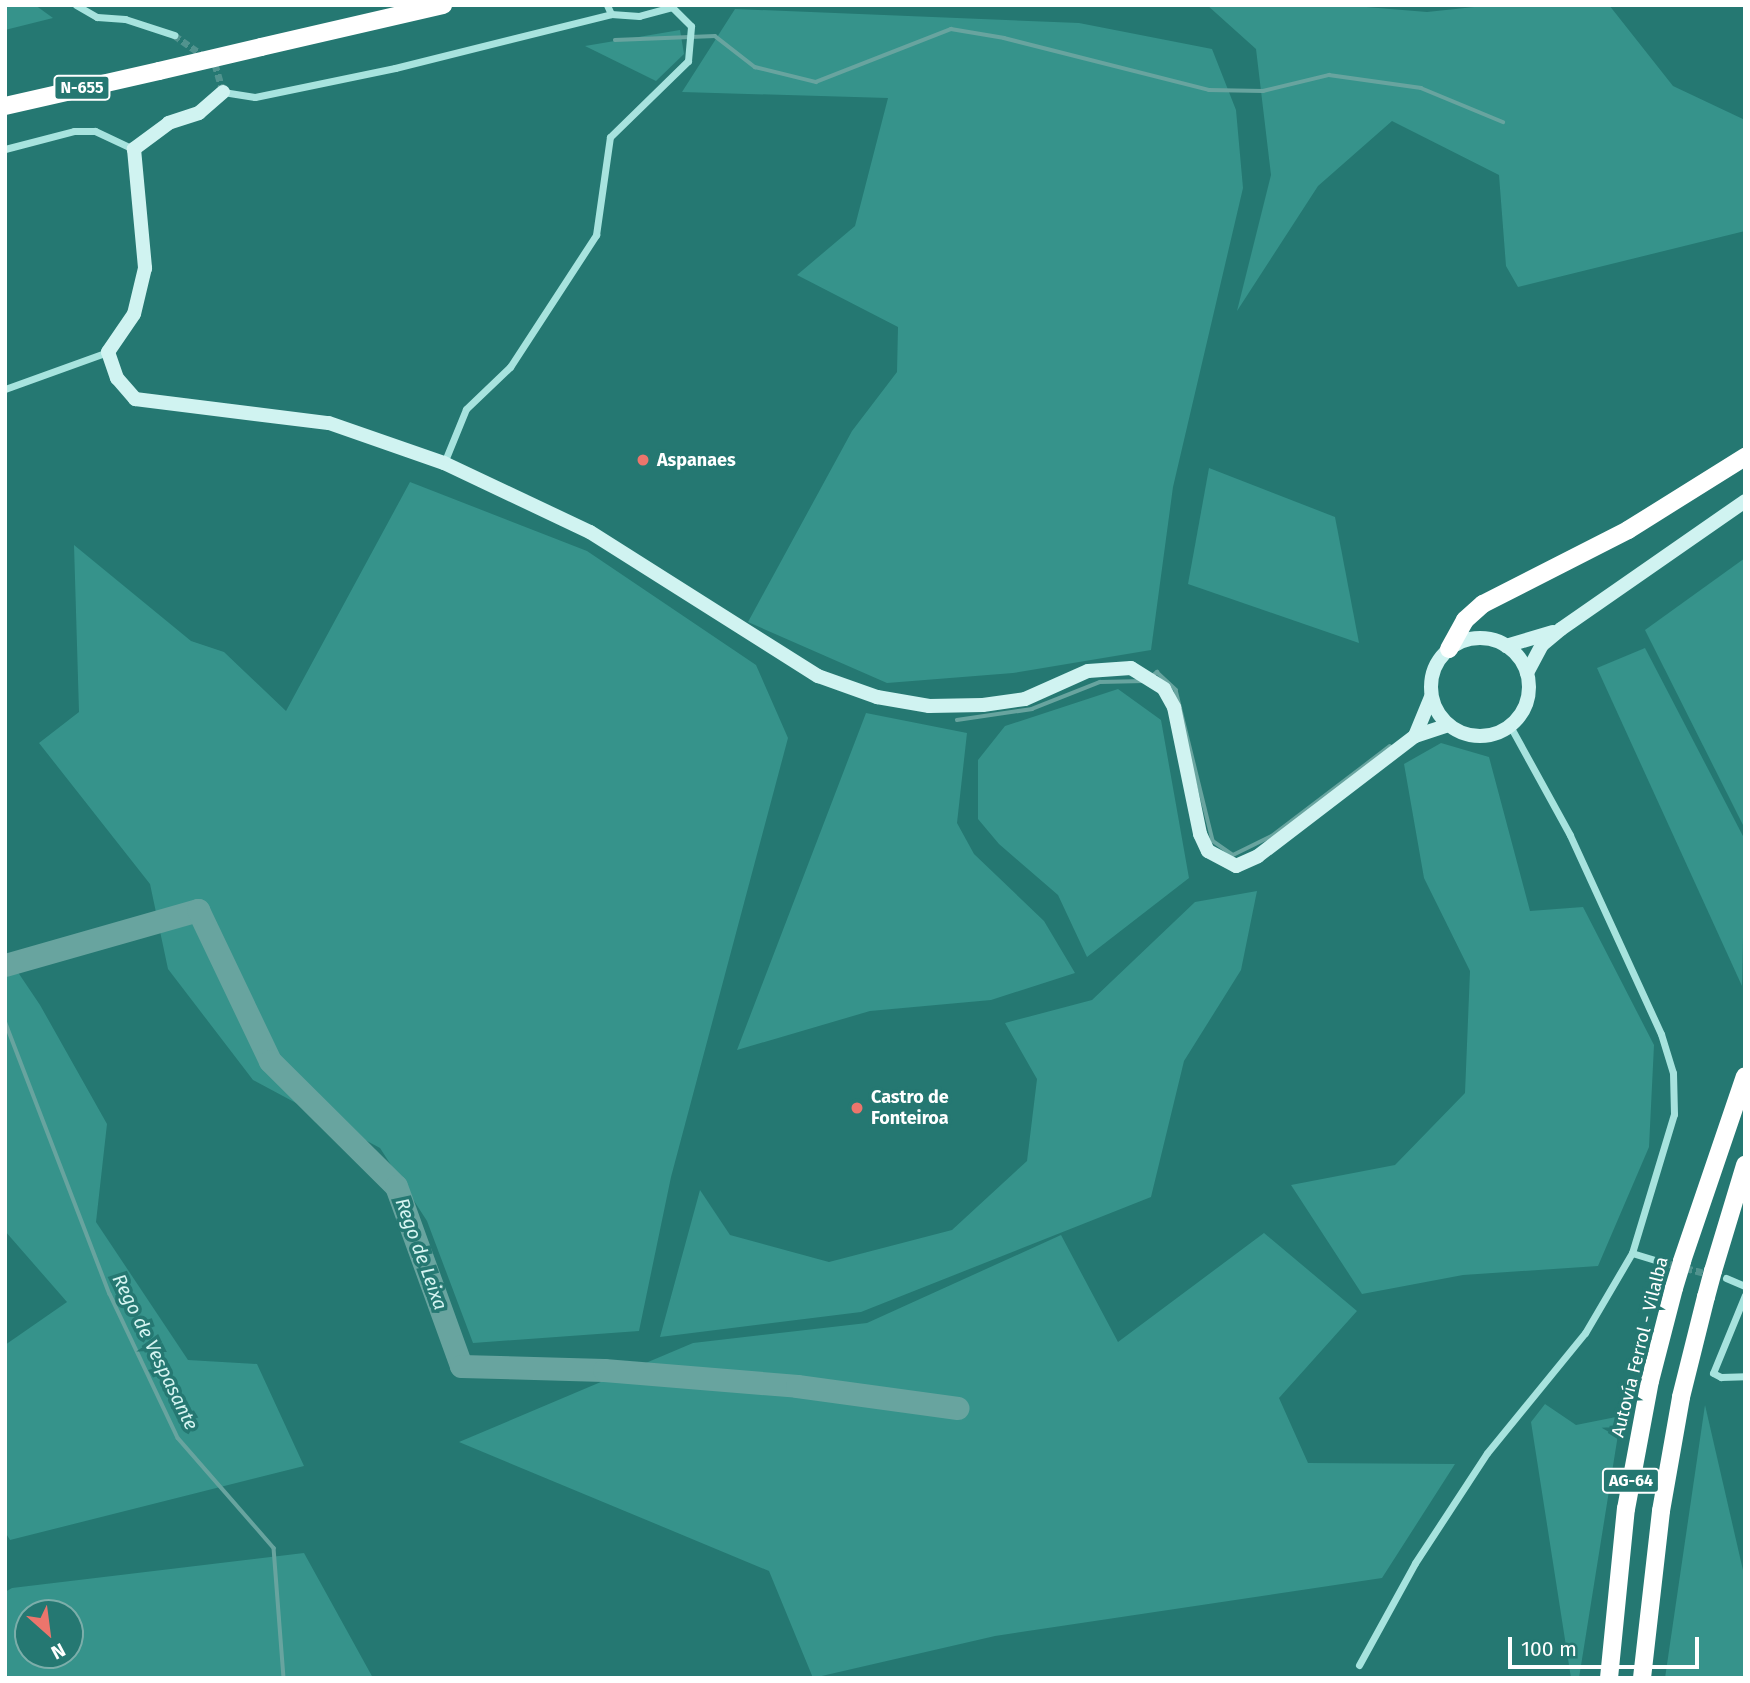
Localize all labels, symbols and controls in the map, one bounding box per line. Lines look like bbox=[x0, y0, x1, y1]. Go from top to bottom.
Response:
road number: N-655 bbox=[52, 76, 112, 100]
place label: Aspanaes bbox=[657, 449, 736, 471]
marker: Aspanaes bbox=[635, 452, 651, 468]
place label: Castro de Fonteiroa bbox=[871, 1087, 949, 1130]
marker: Castro de Fonteiroa bbox=[849, 1100, 865, 1116]
water label: Rego de Leixa bbox=[390, 1195, 452, 1313]
street label: Autovía Ferrol - Vilalba bbox=[1607, 1254, 1673, 1440]
water label: Rego de Vespasante bbox=[107, 1270, 203, 1434]
road number: AG-64 bbox=[1601, 1469, 1661, 1494]
north arrow bbox=[14, 1599, 84, 1669]
scale bar bbox=[1512, 1624, 1703, 1668]
text: 100 m bbox=[1521, 1636, 1577, 1662]
text: N bbox=[47, 1638, 69, 1664]

